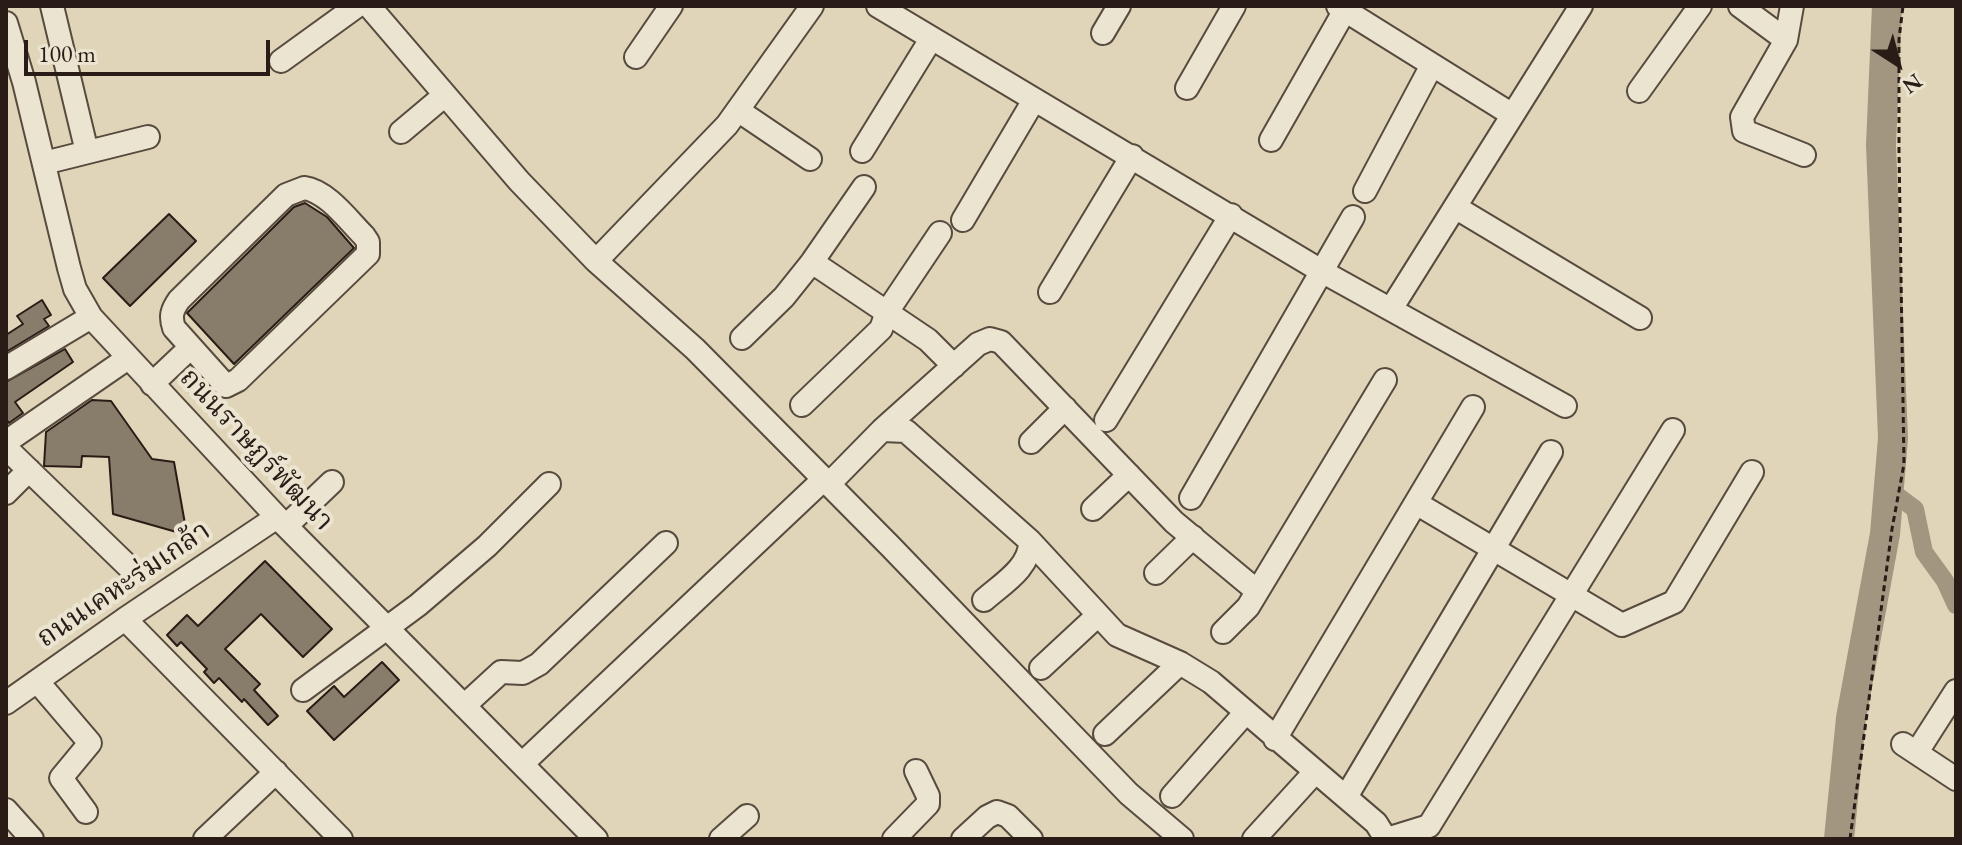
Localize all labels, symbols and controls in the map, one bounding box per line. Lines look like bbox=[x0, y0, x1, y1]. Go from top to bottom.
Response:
scale bar bbox=[28, 24, 274, 74]
north arrow bbox=[1858, 24, 1938, 104]
text: 100 m bbox=[38, 38, 96, 69]
text: N bbox=[1897, 67, 1928, 101]
street label: ถนนราษฏร์พัฒนา bbox=[172, 362, 340, 538]
street label: ถนนเคหะร่มเกล้า bbox=[31, 515, 217, 655]

